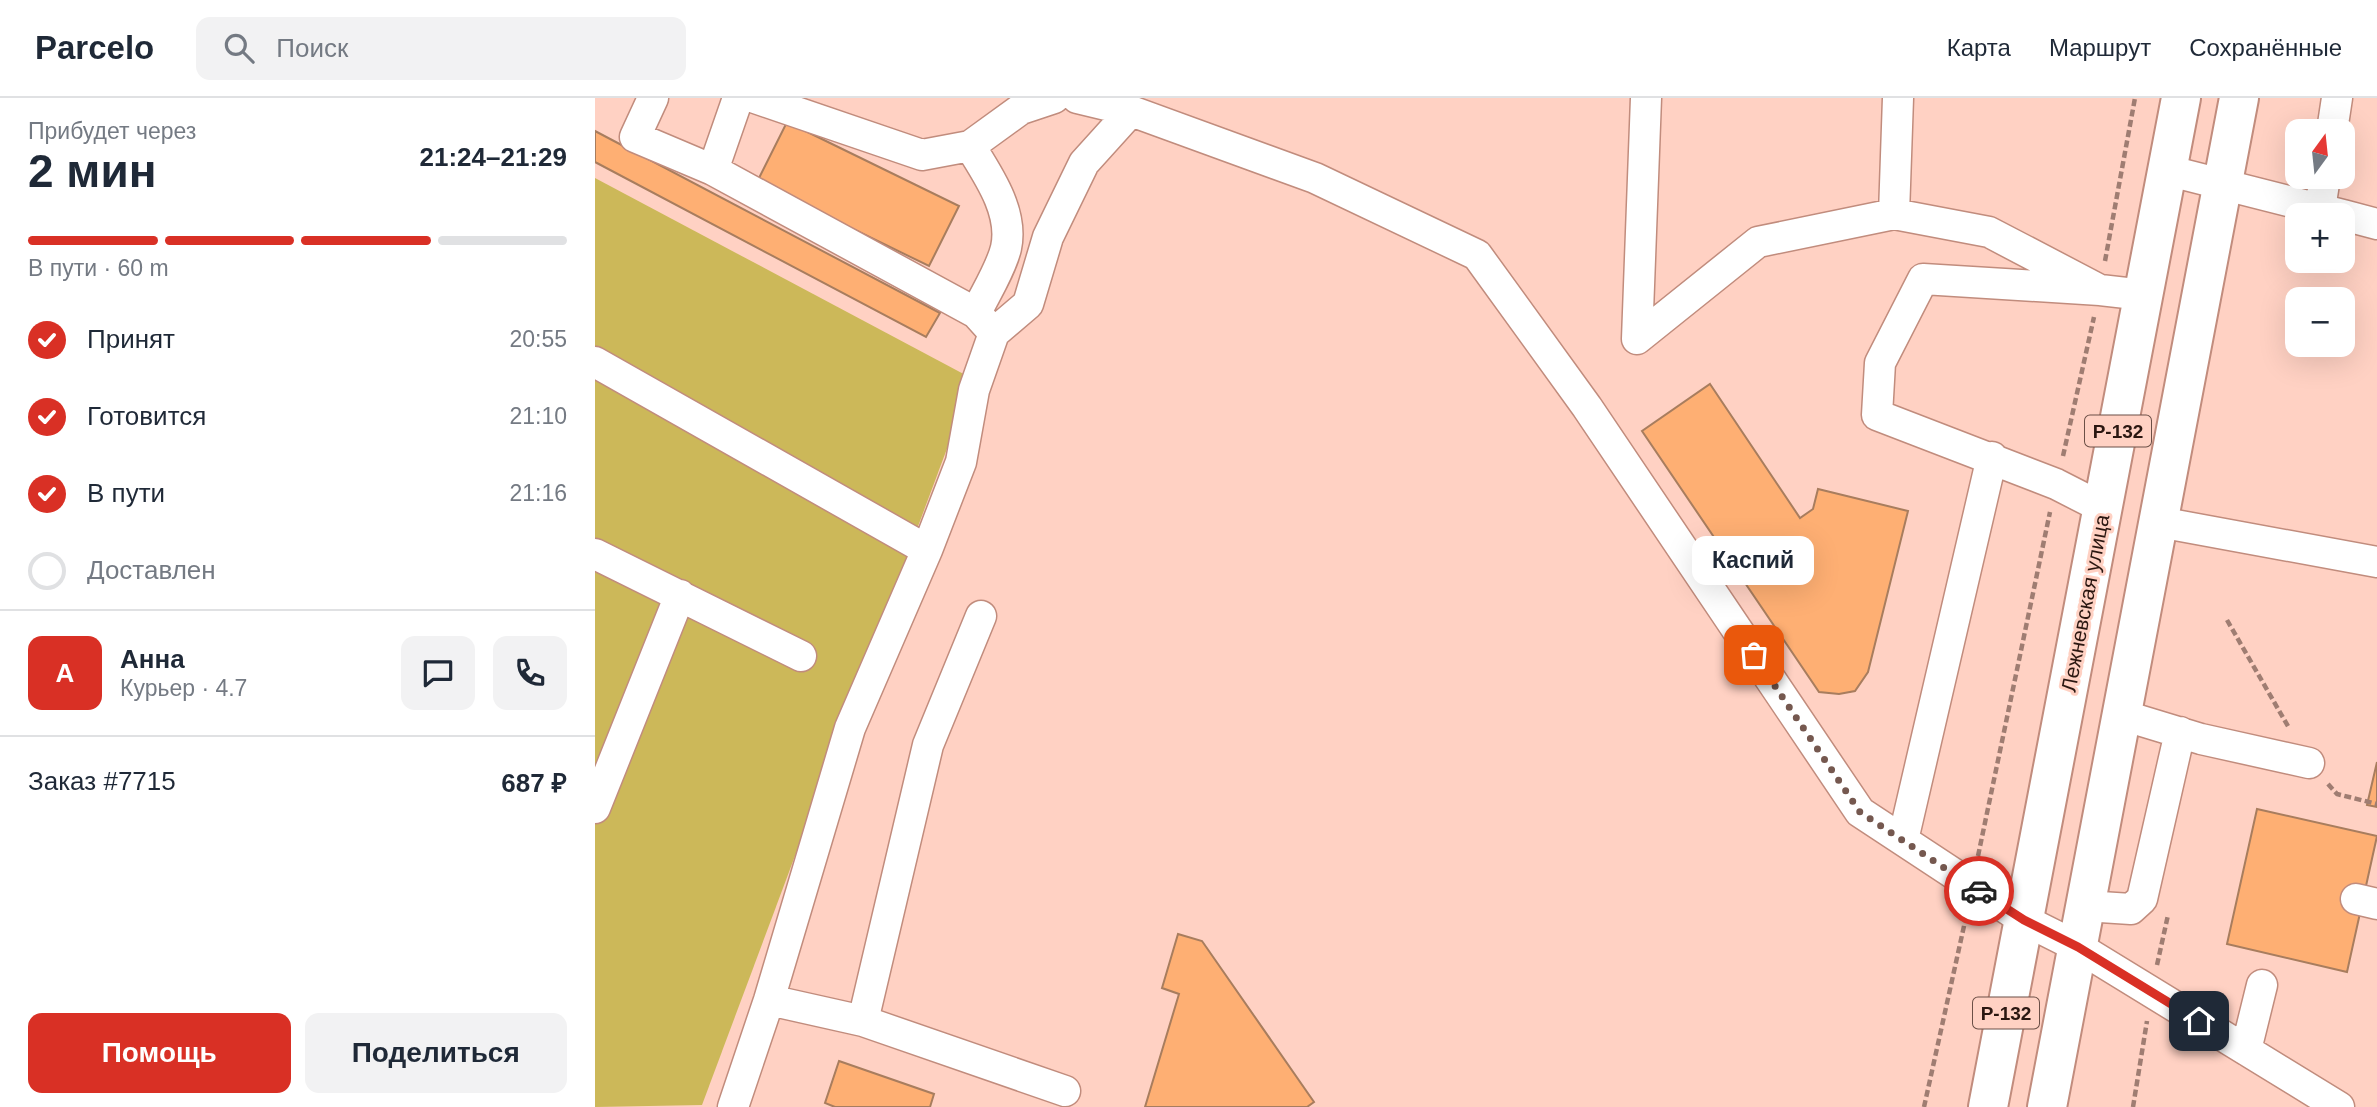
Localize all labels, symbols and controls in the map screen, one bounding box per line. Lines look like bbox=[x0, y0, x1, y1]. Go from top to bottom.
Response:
search box bbox=[196, 17, 686, 80]
text: Parcelo bbox=[35, 29, 154, 66]
icon: search bbox=[220, 29, 258, 67]
text: Поиск bbox=[276, 33, 348, 63]
text: Карта bbox=[1947, 34, 2011, 61]
text: Маршрут bbox=[2049, 34, 2151, 61]
text: Сохранённые bbox=[2189, 34, 2342, 61]
text: Прибудет через bbox=[28, 118, 196, 144]
north arrow bbox=[2285, 119, 2355, 189]
map controls bbox=[2285, 119, 2355, 357]
text: 21:24–21:29 bbox=[420, 142, 567, 172]
text: 2 мин bbox=[28, 145, 156, 197]
button: + bbox=[2285, 203, 2355, 273]
text: В пути · 60 m bbox=[28, 255, 169, 281]
button: − bbox=[2285, 287, 2355, 357]
icon: check bbox=[28, 321, 66, 359]
text: Принят bbox=[87, 324, 175, 354]
text: 20:55 bbox=[509, 326, 567, 352]
icon: check bbox=[28, 398, 66, 436]
text: Готовится bbox=[87, 401, 206, 431]
text: 21:10 bbox=[509, 403, 567, 429]
road number: Р-132 bbox=[2085, 416, 2151, 446]
icon: check bbox=[28, 475, 66, 513]
text: В пути bbox=[87, 478, 165, 508]
text: 21:16 bbox=[509, 480, 567, 506]
street label: Лежневская улица bbox=[2057, 512, 2114, 694]
callout: Каспий bbox=[1693, 536, 1815, 585]
text: Каспий bbox=[1712, 547, 1794, 573]
text: Доставлен bbox=[87, 555, 216, 585]
pin bbox=[1724, 625, 1784, 685]
button: chat bbox=[401, 636, 475, 710]
button: phone bbox=[493, 636, 567, 710]
icon: bag bbox=[1735, 636, 1773, 674]
text: Анна bbox=[120, 644, 185, 674]
text: А bbox=[56, 658, 74, 688]
text: Курьер · 4.7 bbox=[120, 675, 247, 701]
text: Заказ #7715 bbox=[28, 766, 176, 796]
text: 687 ₽ bbox=[501, 768, 567, 798]
courier bbox=[1944, 856, 2014, 926]
icon: car bbox=[1960, 872, 1998, 910]
pin bbox=[2169, 991, 2229, 1051]
road number: Р-132 bbox=[1973, 998, 2039, 1029]
icon: home bbox=[2180, 1002, 2218, 1040]
button: Помощь bbox=[28, 1013, 291, 1093]
button: Поделиться bbox=[305, 1013, 567, 1093]

